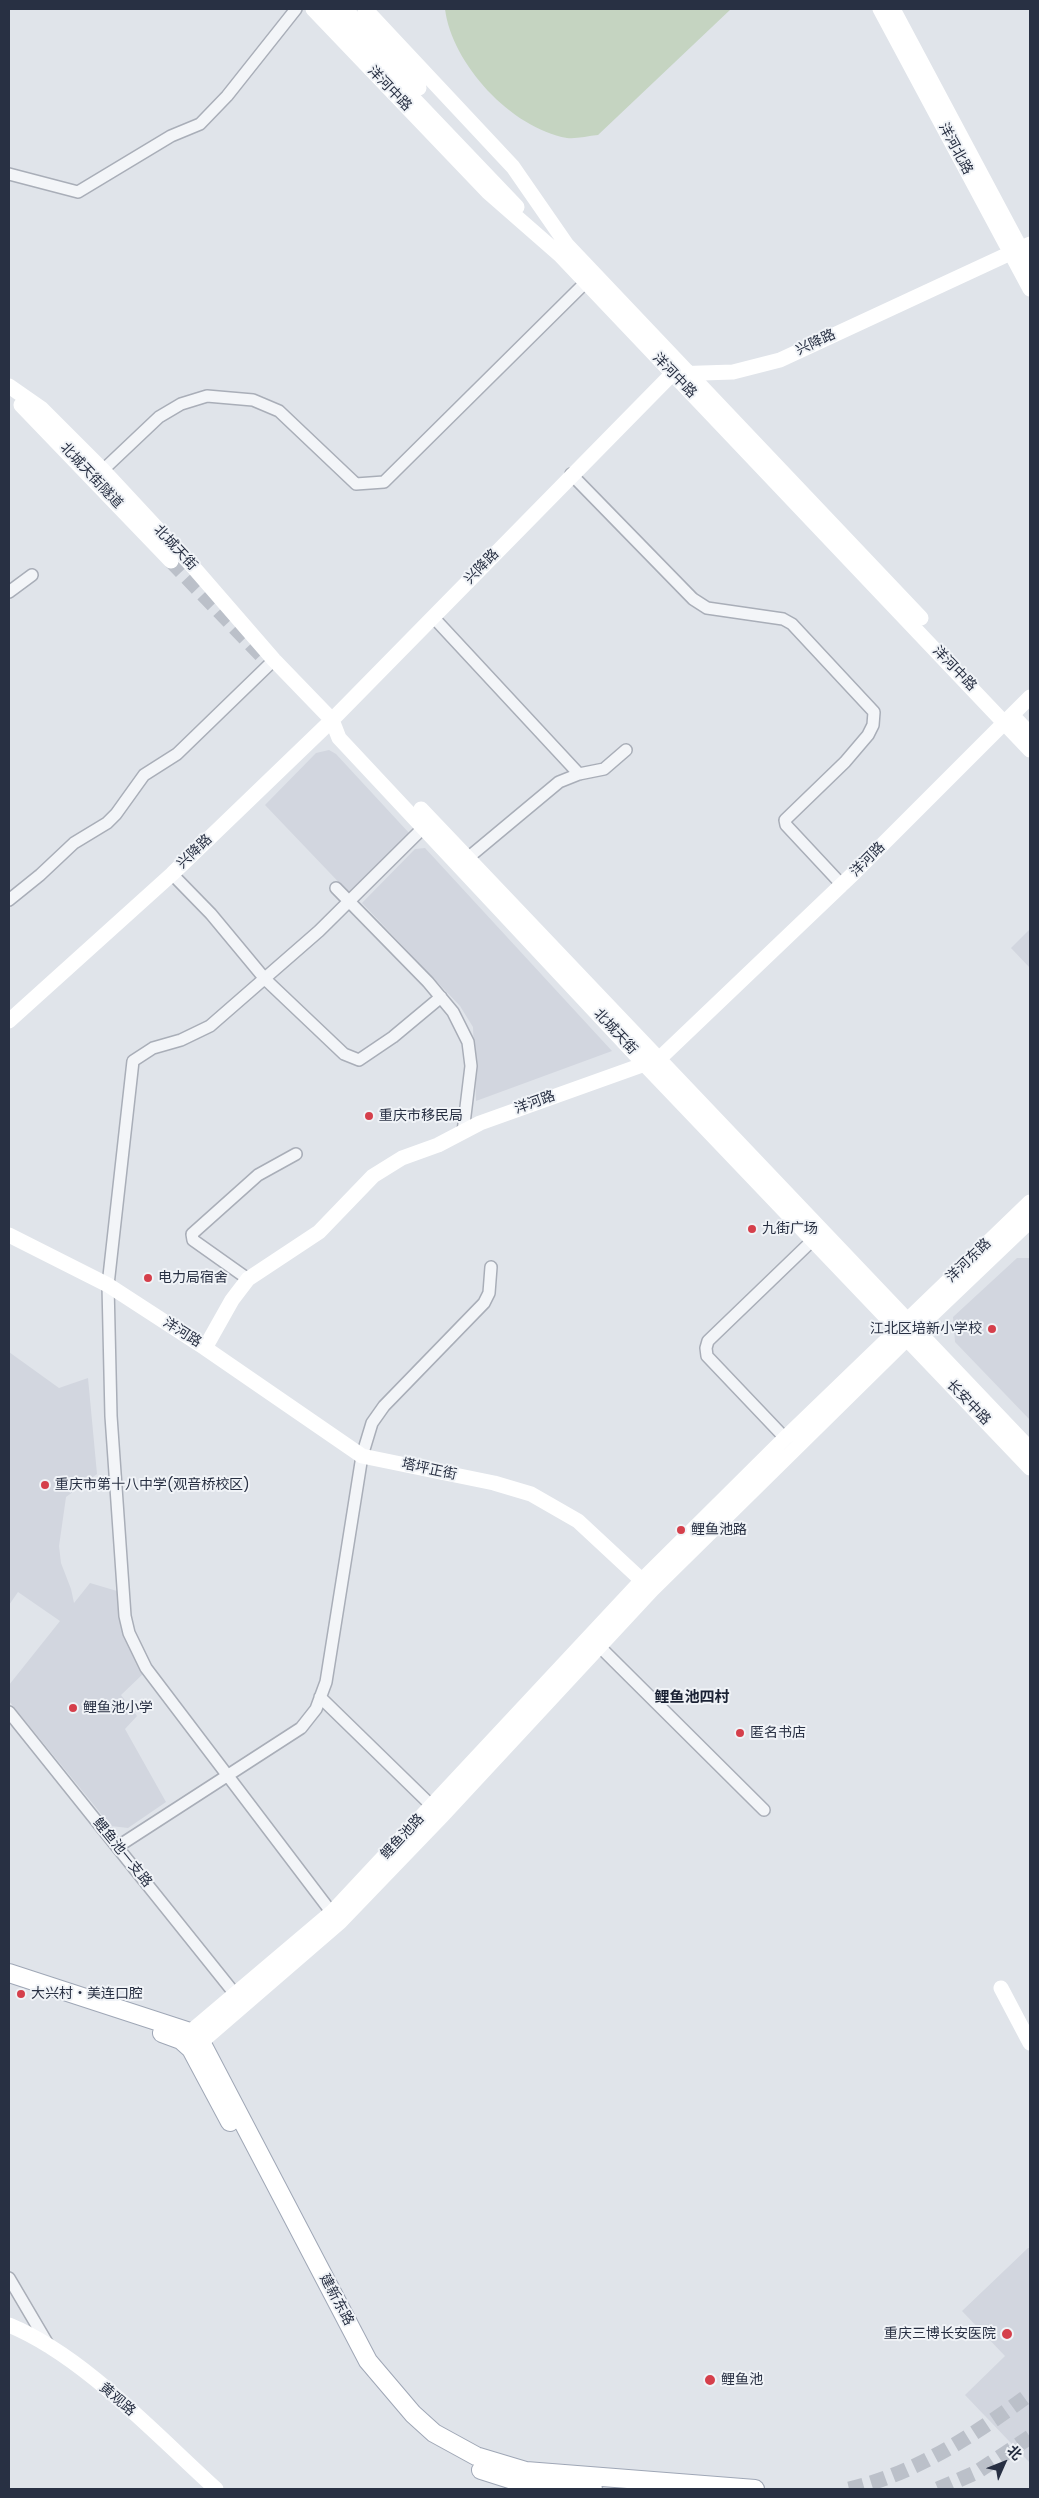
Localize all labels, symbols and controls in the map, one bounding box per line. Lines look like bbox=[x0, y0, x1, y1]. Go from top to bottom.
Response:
street label: 洋河中路 bbox=[364, 63, 414, 115]
street label: 洋河北路 bbox=[934, 120, 976, 178]
street label: 兴降路 bbox=[793, 327, 839, 359]
street label: 洋河中路 bbox=[649, 350, 699, 402]
street label: 北城天街隧道 bbox=[56, 440, 126, 512]
street label: 北城天街 bbox=[150, 522, 200, 574]
street label: 兴降路 bbox=[461, 546, 503, 588]
street label: 洋河中路 bbox=[929, 643, 979, 695]
street label: 兴降路 bbox=[174, 831, 216, 873]
street label: 洋河路 bbox=[847, 839, 889, 881]
street label: 北城天街 bbox=[590, 1006, 640, 1058]
street label: 洋河路 bbox=[512, 1088, 558, 1118]
place label: 重庆市移民局 bbox=[379, 1108, 463, 1124]
marker: 重庆市移民局 bbox=[363, 1110, 375, 1122]
place label: 九街广场 bbox=[762, 1221, 818, 1237]
marker: 九街广场 bbox=[746, 1223, 758, 1235]
street label: 洋河东路 bbox=[943, 1236, 995, 1286]
place label: 电力局宿舍 bbox=[158, 1270, 228, 1286]
marker: 电力局宿舍 bbox=[142, 1272, 154, 1284]
street label: 洋河路 bbox=[160, 1315, 204, 1351]
place label: 江北区培新小学校 bbox=[870, 1321, 982, 1337]
marker: 江北区培新小学校 bbox=[986, 1323, 998, 1335]
street label: 长安中路 bbox=[943, 1377, 993, 1429]
street label: 塔坪正街 bbox=[400, 1456, 458, 1484]
place label: 重庆市第十八中学(观音桥校区) bbox=[55, 1477, 250, 1493]
marker: 重庆市第十八中学(观音桥校区) bbox=[39, 1479, 51, 1491]
place label: 鲤鱼池路 bbox=[691, 1522, 747, 1538]
marker: 鲤鱼池路 bbox=[675, 1524, 687, 1536]
district label: 鲤鱼池四村 bbox=[655, 1689, 729, 1707]
place label: 鲤鱼池小学 bbox=[83, 1700, 153, 1716]
marker: 鲤鱼池小学 bbox=[67, 1702, 79, 1714]
place label: 匿名书店 bbox=[750, 1725, 806, 1741]
marker: 匿名书店 bbox=[734, 1727, 746, 1739]
street label: 鲤鱼池路 bbox=[378, 1811, 428, 1863]
street label: 鲤鱼池一支路 bbox=[89, 1815, 155, 1891]
place label: 大兴村‧美连口腔 bbox=[31, 1986, 143, 2002]
marker: 大兴村‧美连口腔 bbox=[15, 1988, 27, 2000]
street label: 建新东路 bbox=[315, 2271, 357, 2329]
place label: 重庆三博长安医院 bbox=[884, 2326, 996, 2342]
marker: 重庆三博长安医院 bbox=[1000, 2327, 1014, 2341]
place label: 鲤鱼池 bbox=[721, 2372, 763, 2388]
marker: 鲤鱼池 bbox=[703, 2373, 717, 2387]
street label: 黄观路 bbox=[96, 2380, 138, 2420]
north arrow bbox=[979, 2438, 1029, 2488]
text: 北 bbox=[1003, 2441, 1027, 2465]

